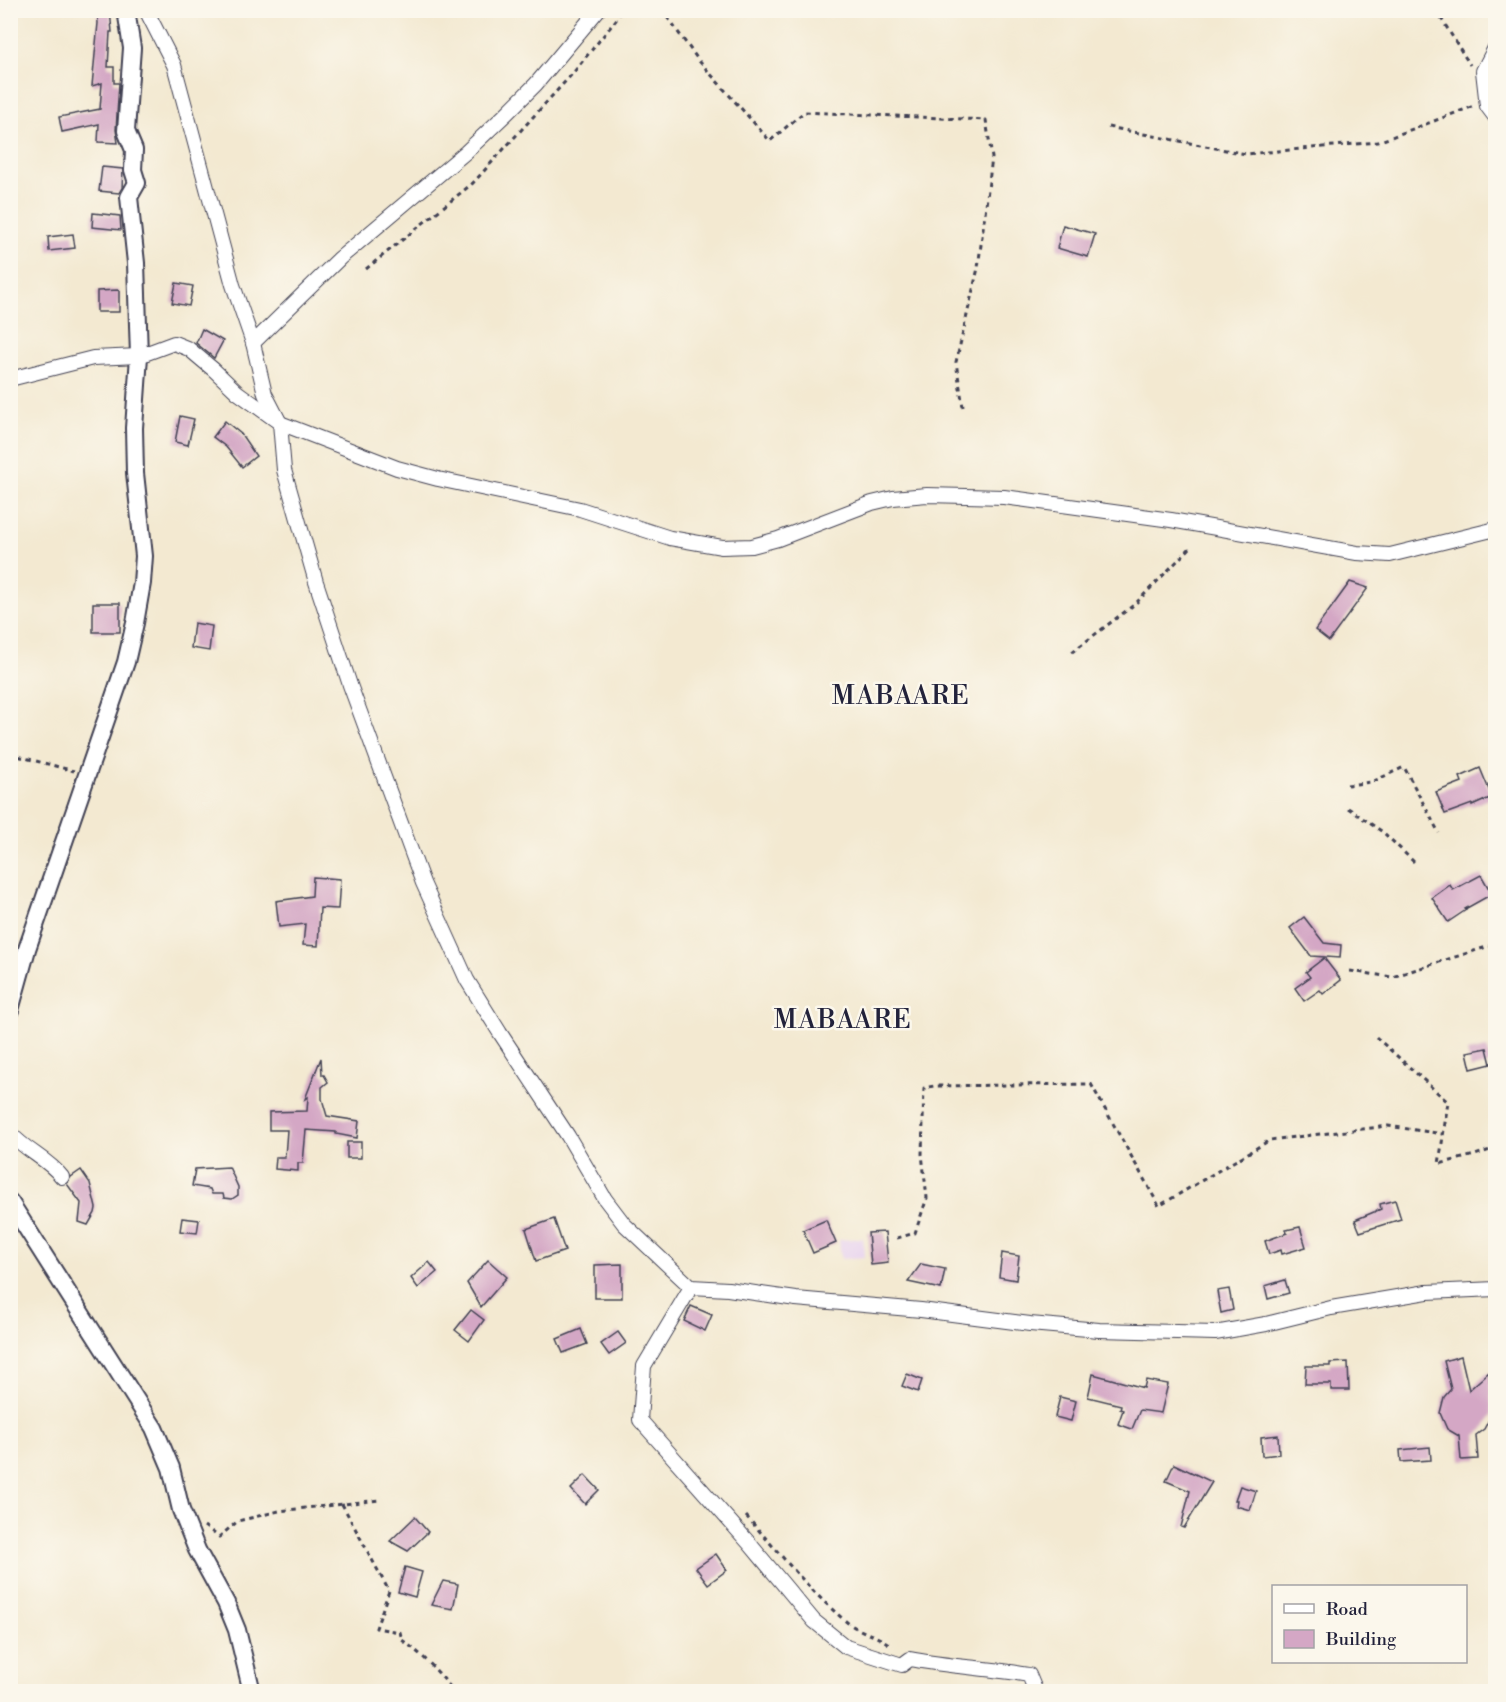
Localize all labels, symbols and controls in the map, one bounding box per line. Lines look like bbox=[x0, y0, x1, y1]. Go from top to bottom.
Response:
district label: MABAARE bbox=[832, 680, 970, 712]
district label: MABAARE bbox=[774, 1004, 912, 1036]
legend bbox=[1272, 1585, 1467, 1663]
text: Road bbox=[1326, 1598, 1369, 1621]
text: Building bbox=[1325, 1628, 1397, 1651]

